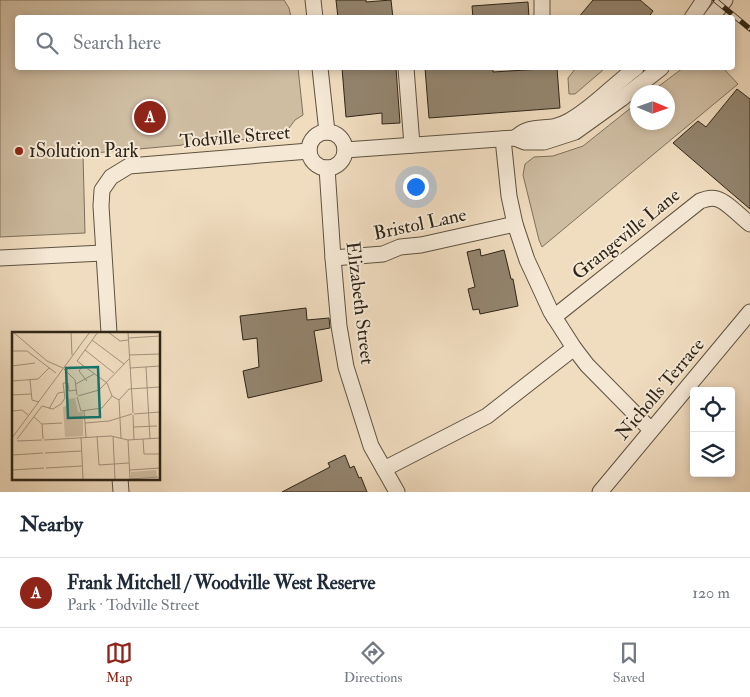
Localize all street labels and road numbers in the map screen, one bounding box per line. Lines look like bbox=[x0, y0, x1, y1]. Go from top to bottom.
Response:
street label: Todville Street bbox=[179, 120, 291, 154]
street label: Grangeville Lane bbox=[567, 183, 685, 285]
street label: Bristol Lane bbox=[371, 202, 469, 246]
street label: Elizabeth Street bbox=[341, 240, 379, 366]
street label: Nicholls Terrace bbox=[610, 333, 710, 445]

